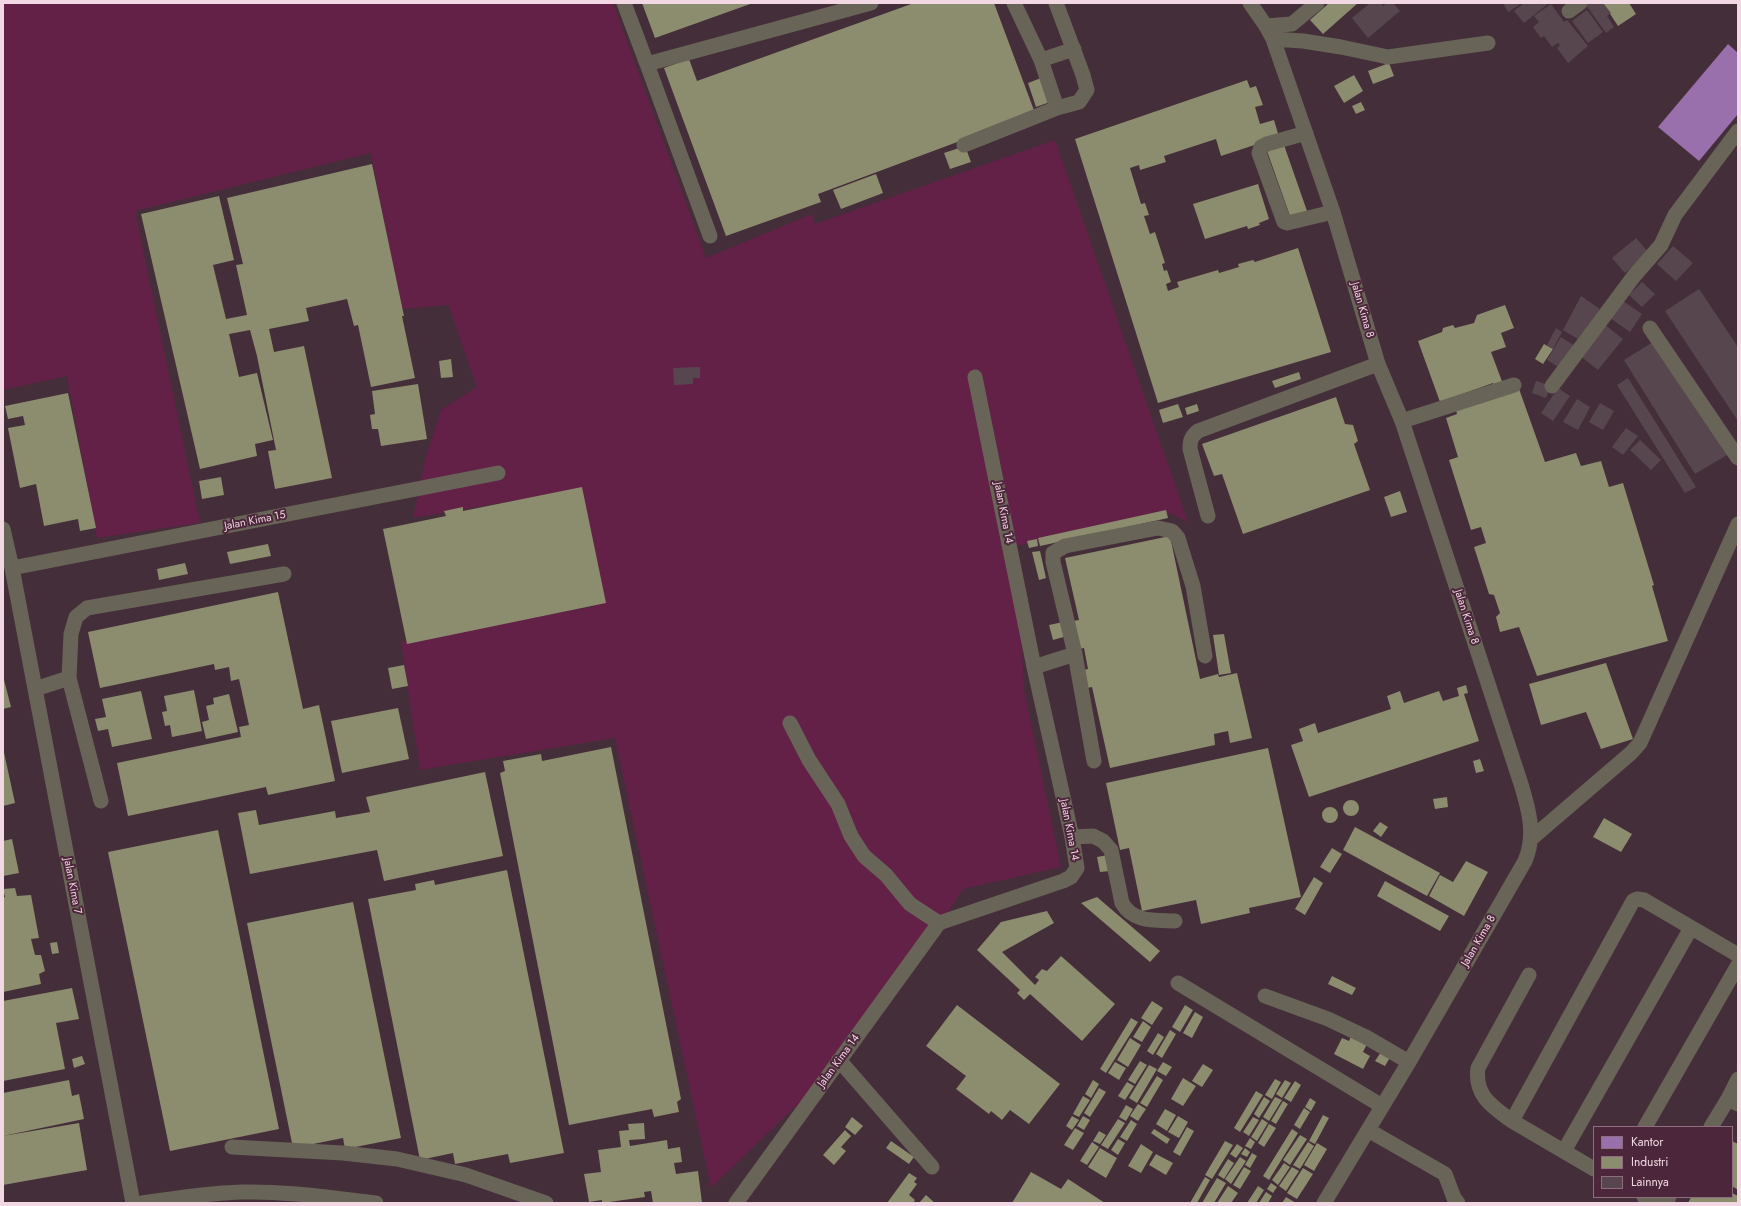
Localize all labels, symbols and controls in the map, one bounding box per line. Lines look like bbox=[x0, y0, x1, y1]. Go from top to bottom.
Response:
street label: Jalan Kima 8 bbox=[1348, 281, 1376, 339]
street label: Jalan Kima 14 bbox=[991, 481, 1015, 545]
street label: Jalan Kima 15 bbox=[223, 509, 287, 533]
street label: Jalan Kima 8 bbox=[1451, 588, 1481, 646]
street label: Jalan Kima 14 bbox=[1057, 798, 1081, 862]
street label: Jalan Kima 7 bbox=[60, 857, 84, 915]
street label: Jalan Kima 8 bbox=[1459, 913, 1499, 969]
street label: Jalan Kima 14 bbox=[815, 1032, 863, 1090]
legend bbox=[1593, 1126, 1733, 1198]
text: Kantor bbox=[1631, 1133, 1663, 1151]
text: Industri bbox=[1631, 1153, 1668, 1171]
text: Lainnya bbox=[1631, 1173, 1669, 1191]

